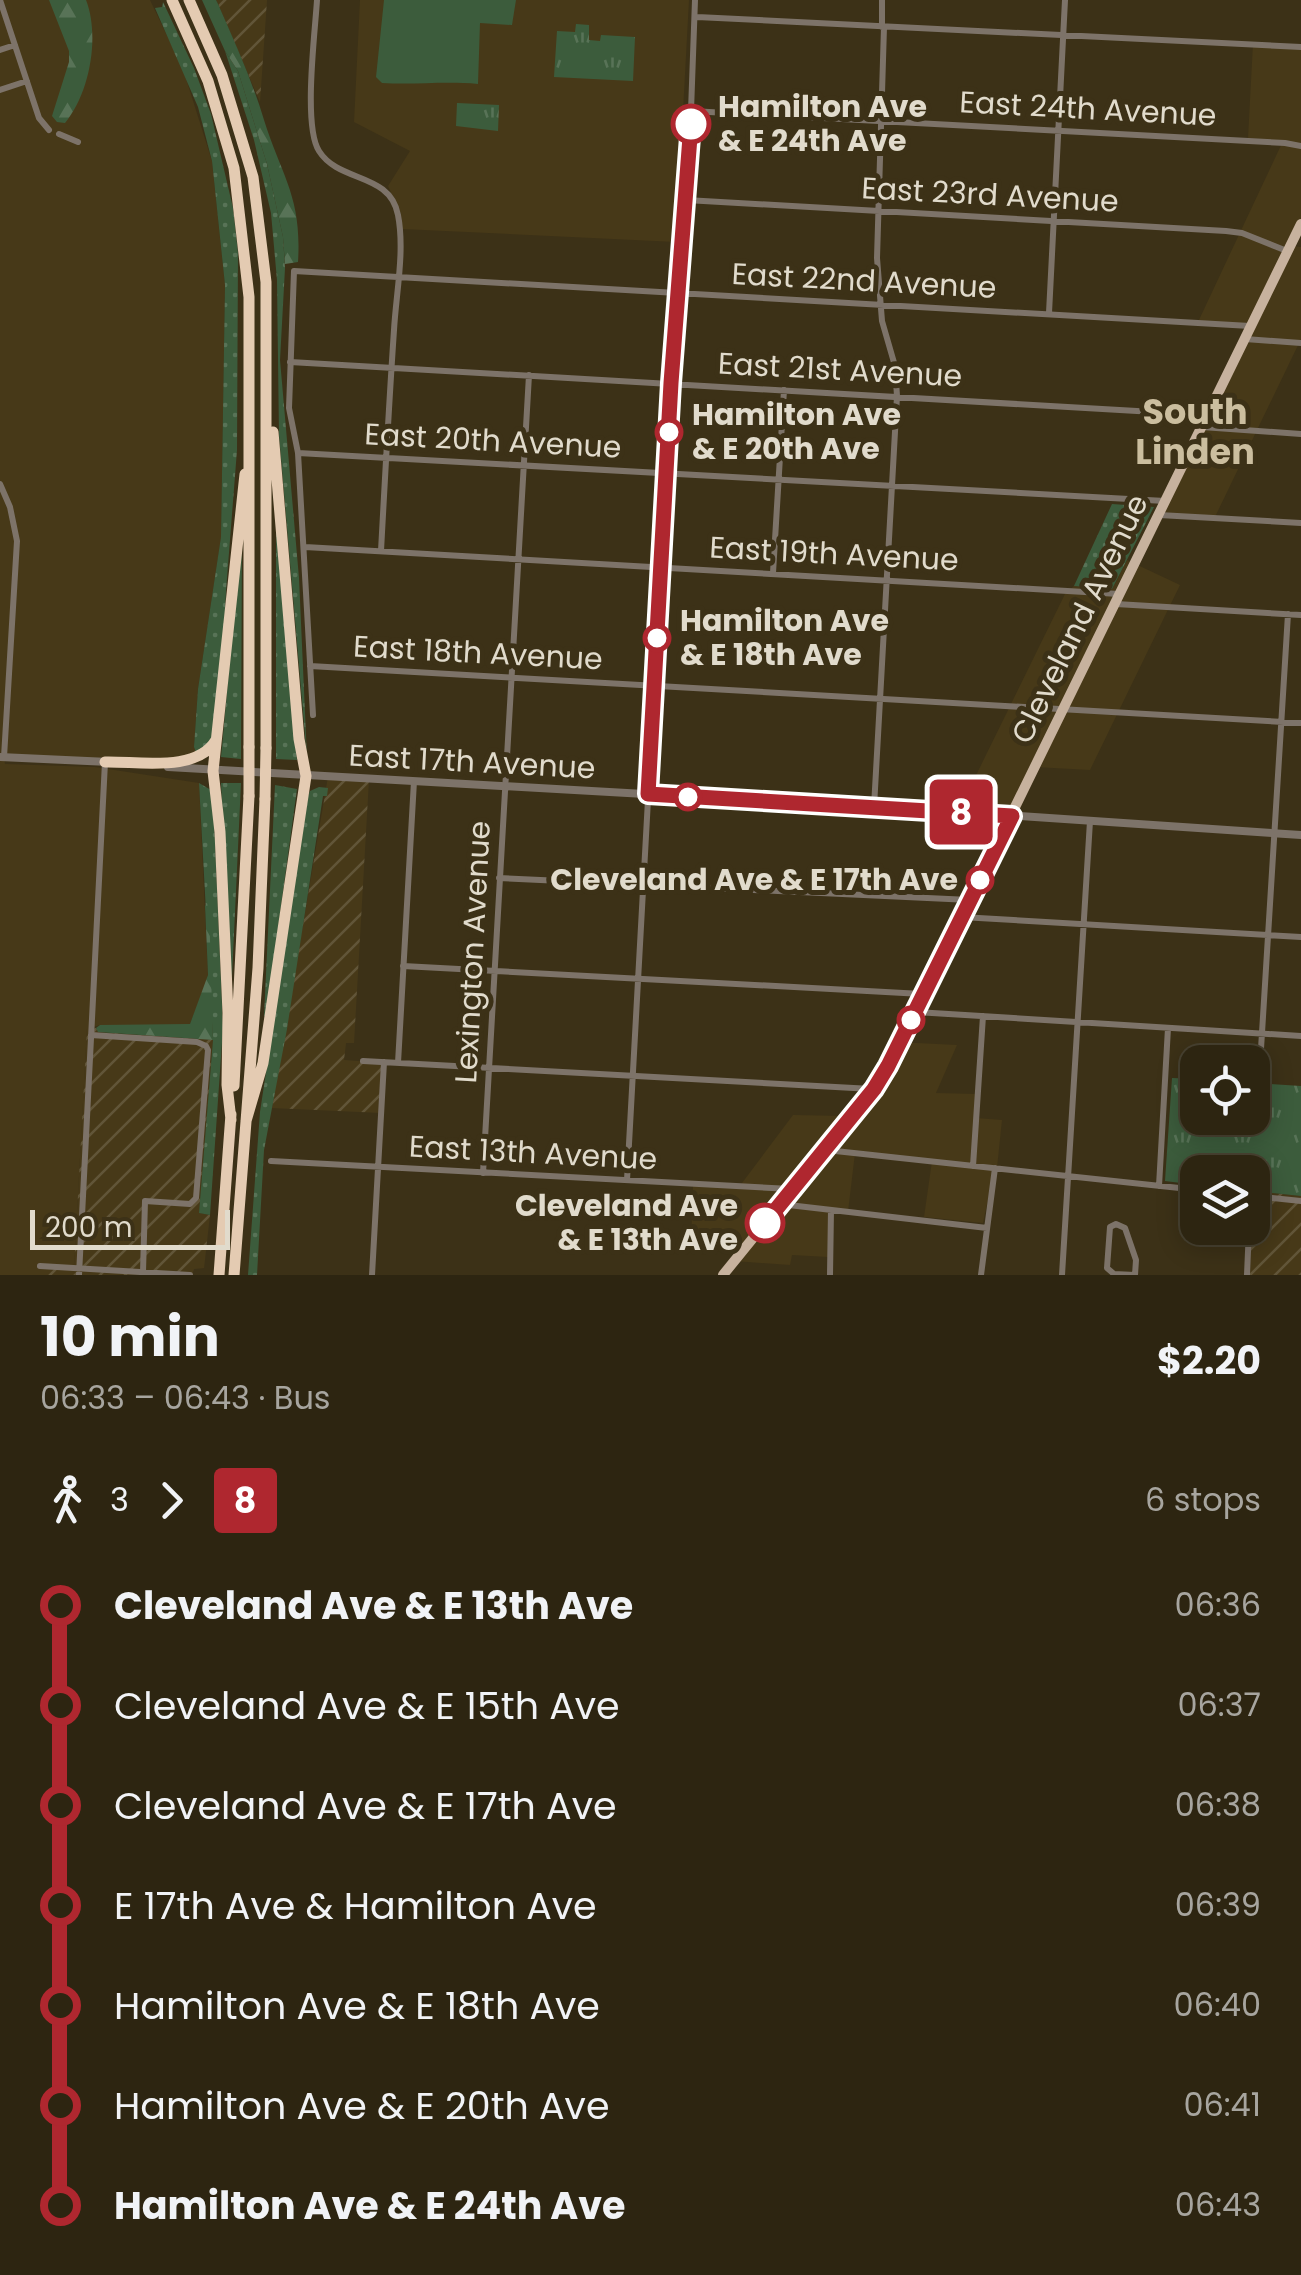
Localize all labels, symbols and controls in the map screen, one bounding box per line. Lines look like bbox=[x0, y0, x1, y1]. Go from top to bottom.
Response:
street label: East 24th Avenue bbox=[958, 80, 1218, 137]
place label: Hamilton Ave & E 24th Ave bbox=[718, 85, 927, 162]
marker: Hamilton Ave & E 24th Ave bbox=[672, 105, 710, 143]
street label: East 23rd Avenue bbox=[860, 166, 1120, 223]
street label: East 22nd Avenue bbox=[731, 252, 997, 309]
street label: East 21st Avenue bbox=[717, 342, 963, 397]
district label: South Linden bbox=[1135, 387, 1255, 476]
place label: Hamilton Ave & E 20th Ave bbox=[692, 393, 901, 470]
street label: East 20th Avenue bbox=[364, 412, 623, 469]
marker: Hamilton Ave & E 20th Ave bbox=[656, 419, 682, 445]
street label: Cleveland Avenue bbox=[1001, 487, 1159, 751]
street label: East 19th Avenue bbox=[708, 526, 960, 582]
place label: Hamilton Ave & E 18th Ave bbox=[680, 599, 889, 676]
street label: East 18th Avenue bbox=[352, 624, 604, 681]
marker: Hamilton Ave & E 18th Ave bbox=[644, 625, 670, 651]
street label: East 17th Avenue bbox=[348, 734, 596, 789]
line badge: 8 bbox=[928, 780, 994, 844]
unlabelled marker bbox=[675, 784, 701, 810]
text: 8 bbox=[950, 788, 972, 837]
street label: Lexington Avenue bbox=[444, 820, 501, 1084]
place label: Cleveland Ave & E 17th Ave bbox=[550, 858, 958, 901]
marker: Cleveland Ave & E 17th Ave bbox=[967, 867, 993, 893]
unlabelled marker bbox=[898, 1007, 924, 1033]
map controls bbox=[1180, 1045, 1270, 1245]
button: locate bbox=[1180, 1045, 1270, 1135]
street label: East 13th Avenue bbox=[408, 1125, 658, 1180]
button: layers bbox=[1180, 1155, 1270, 1245]
place label: Cleveland Ave & E 13th Ave bbox=[515, 1184, 738, 1261]
marker: Cleveland Ave & E 13th Ave bbox=[746, 1204, 784, 1242]
scale bar bbox=[30, 1205, 230, 1250]
text: 200 m bbox=[45, 1208, 133, 1247]
text: 10 min bbox=[40, 1298, 220, 1375]
text: $2.20 bbox=[1157, 1334, 1261, 1387]
text: 06:33 – 06:43 · Bus bbox=[40, 1375, 331, 1420]
icon: walk bbox=[40, 1473, 95, 1528]
icon: forward bbox=[144, 1473, 199, 1528]
text: 8 bbox=[234, 1476, 257, 1525]
text: 3 bbox=[110, 1477, 129, 1522]
text: 6 stops bbox=[1145, 1477, 1261, 1522]
text: Cleveland Ave & E 13th Ave bbox=[114, 1579, 633, 1632]
text: 06:36 bbox=[1175, 1582, 1261, 1627]
text: Cleveland Ave & E 15th Ave bbox=[114, 1679, 620, 1732]
text: 06:37 bbox=[1177, 1682, 1261, 1727]
text: Cleveland Ave & E 17th Ave bbox=[114, 1779, 617, 1832]
text: 06:38 bbox=[1175, 1782, 1261, 1827]
text: E 17th Ave & Hamilton Ave bbox=[114, 1879, 597, 1932]
text: 06:39 bbox=[1175, 1882, 1261, 1927]
text: Hamilton Ave & E 18th Ave bbox=[114, 1979, 600, 2032]
text: 06:40 bbox=[1174, 1982, 1261, 2027]
text: Hamilton Ave & E 20th Ave bbox=[114, 2079, 609, 2132]
text: 06:41 bbox=[1183, 2082, 1261, 2127]
text: Hamilton Ave & E 24th Ave bbox=[114, 2179, 626, 2232]
text: 06:43 bbox=[1175, 2182, 1261, 2227]

